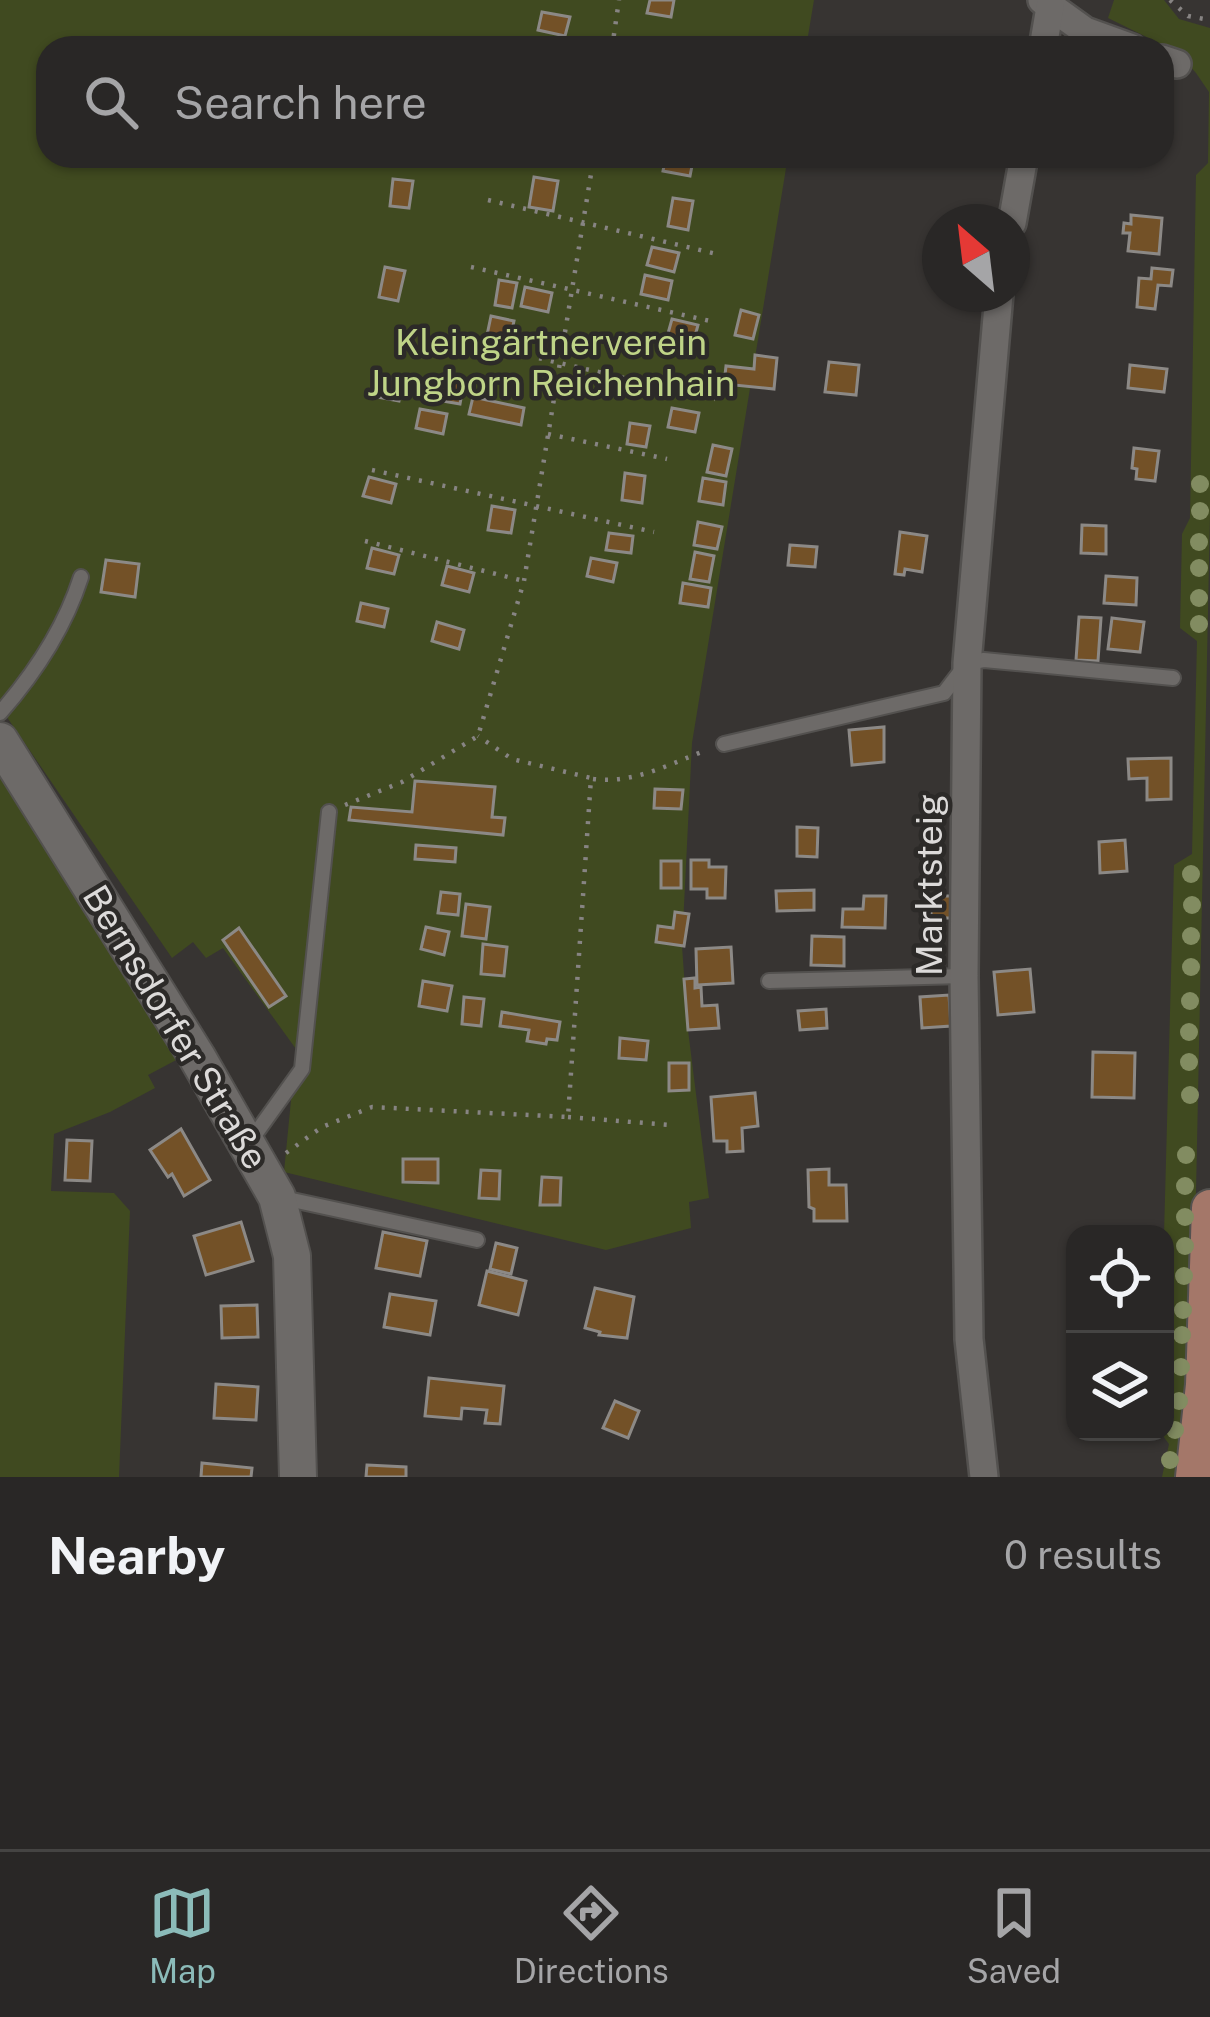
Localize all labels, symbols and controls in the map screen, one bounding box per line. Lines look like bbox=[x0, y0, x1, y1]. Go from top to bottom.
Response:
search box bbox=[36, 36, 1174, 168]
icon: search bbox=[78, 69, 144, 135]
text: Search here bbox=[174, 76, 427, 129]
north arrow bbox=[922, 204, 1030, 312]
park label: Kleingärtnerverein Jungborn Reichenhain bbox=[367, 321, 735, 404]
street label: Marktsteig bbox=[908, 794, 950, 976]
street label: Bernsdorfer Straße bbox=[75, 878, 277, 1176]
map controls bbox=[1066, 1225, 1174, 1441]
button: locate bbox=[1066, 1225, 1174, 1333]
button: layers bbox=[1066, 1333, 1174, 1441]
text: Nearby bbox=[48, 1526, 225, 1585]
text: 0 results bbox=[1004, 1532, 1162, 1578]
tab: Map bbox=[149, 1880, 216, 1990]
tab: Directions bbox=[514, 1880, 669, 1990]
tab: Saved bbox=[967, 1880, 1061, 1990]

